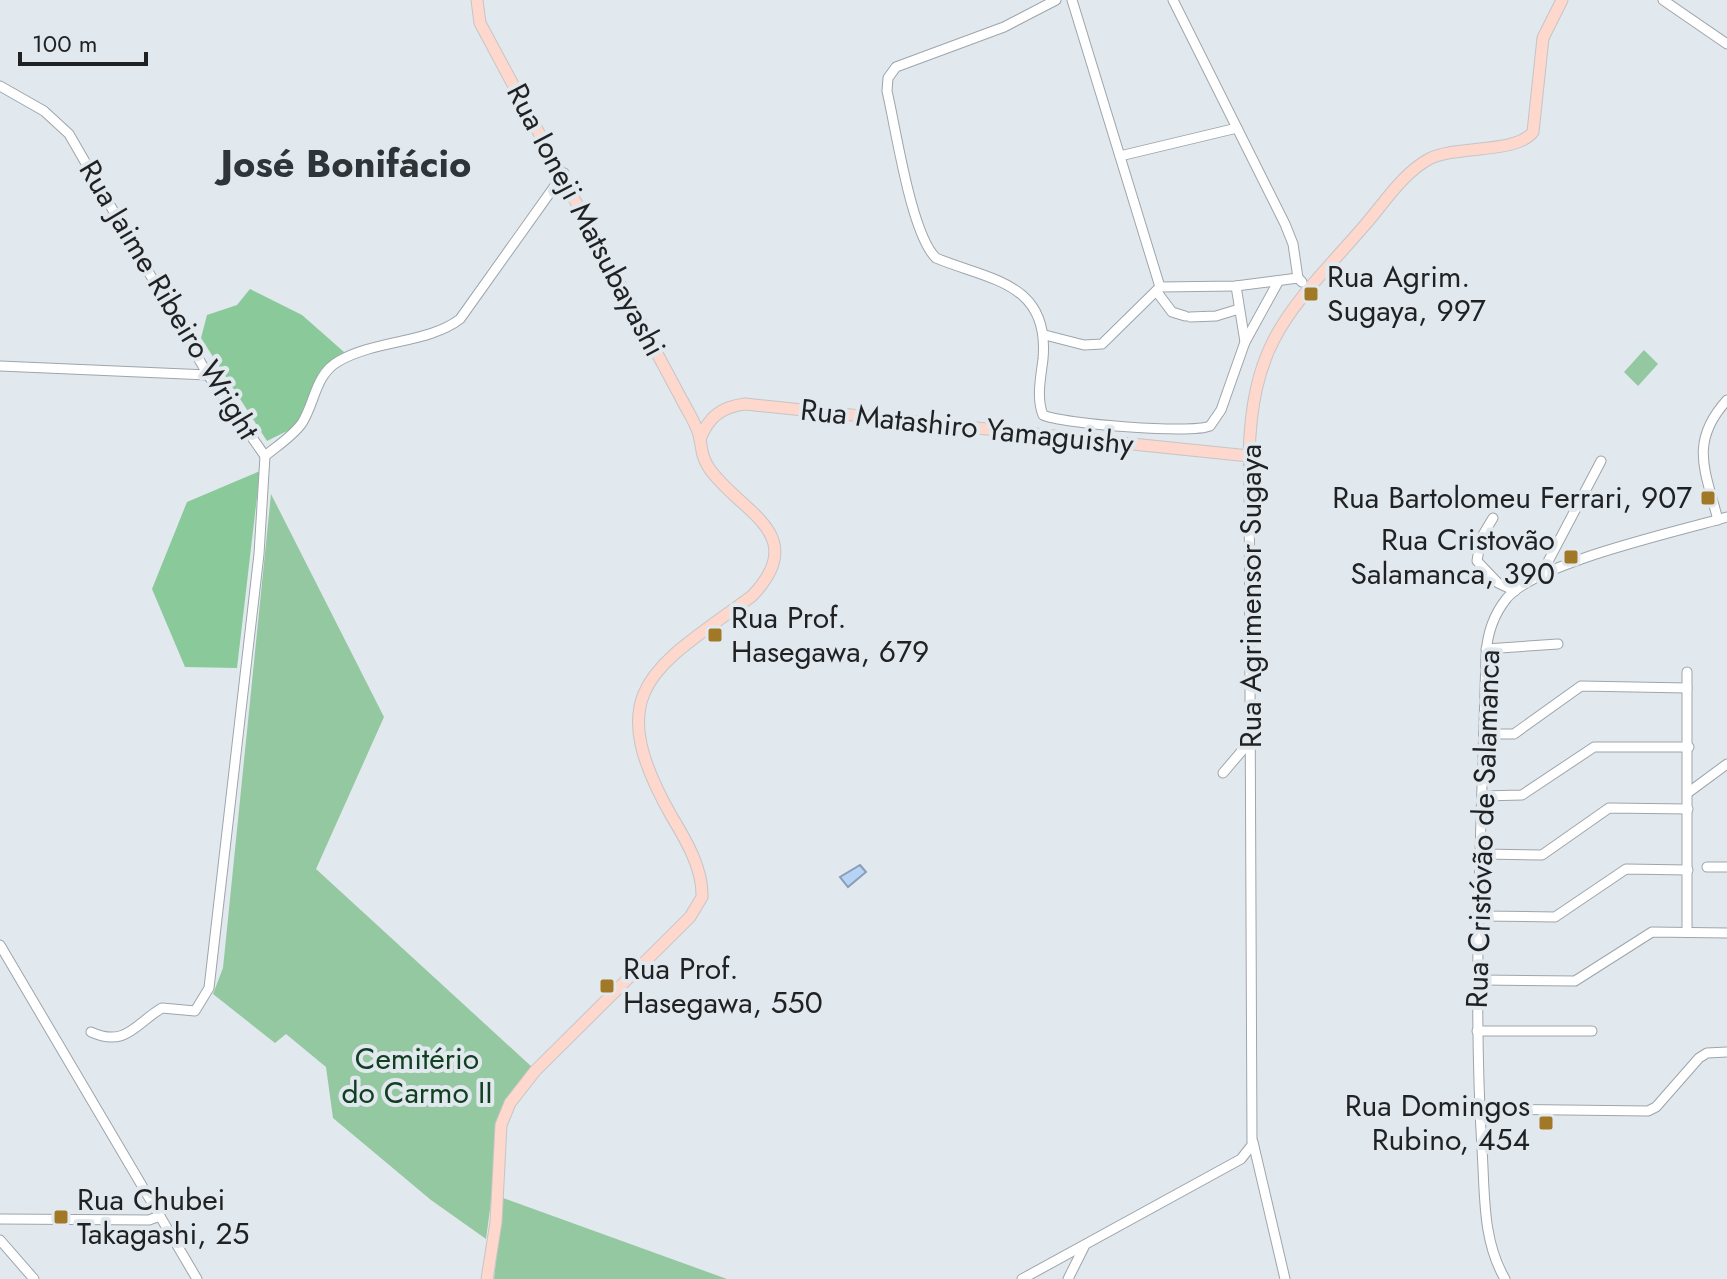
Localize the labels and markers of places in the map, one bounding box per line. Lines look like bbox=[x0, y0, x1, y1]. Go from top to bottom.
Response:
place label: Rua Agrim. Sugaya, 997 bbox=[1327, 255, 1486, 332]
marker: Rua Agrim. Sugaya, 997 bbox=[1302, 285, 1320, 303]
place label: Rua Bartolomeu Ferrari, 907 bbox=[1332, 476, 1692, 519]
marker: Rua Bartolomeu Ferrari, 907 bbox=[1699, 489, 1717, 507]
place label: Rua Cristovão Salamanca, 390 bbox=[1351, 518, 1555, 595]
marker: Rua Cristovão Salamanca, 390 bbox=[1562, 548, 1580, 566]
place label: Rua Prof. Hasegawa, 679 bbox=[731, 596, 929, 673]
marker: Rua Prof. Hasegawa, 679 bbox=[706, 626, 724, 644]
place label: Rua Prof. Hasegawa, 550 bbox=[623, 947, 823, 1024]
marker: Rua Prof. Hasegawa, 550 bbox=[598, 977, 616, 995]
place label: Rua Domingos Rubino, 454 bbox=[1345, 1084, 1530, 1161]
marker: Rua Domingos Rubino, 454 bbox=[1537, 1114, 1555, 1132]
place label: Rua Chubei Takagashi, 25 bbox=[77, 1178, 249, 1255]
marker: Rua Chubei Takagashi, 25 bbox=[52, 1208, 70, 1226]

